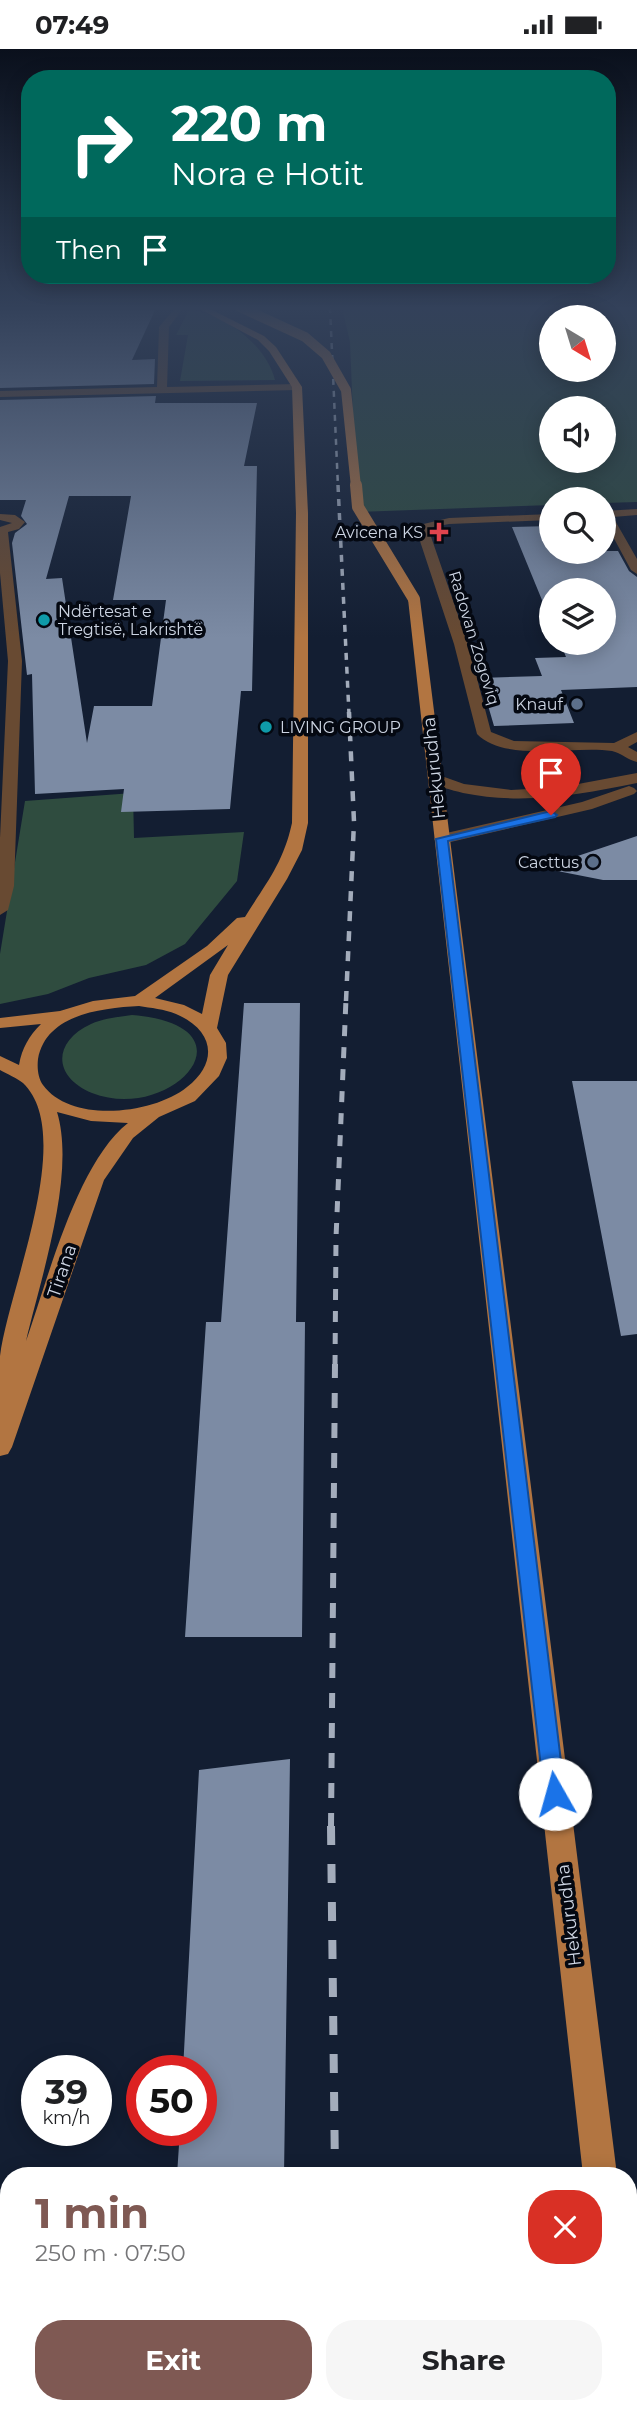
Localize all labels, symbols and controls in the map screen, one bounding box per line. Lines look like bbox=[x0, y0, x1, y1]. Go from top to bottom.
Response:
text: 07:49 bbox=[35, 9, 109, 41]
text: 220 m bbox=[171, 94, 327, 153]
icon: right bbox=[56, 98, 147, 189]
text: Nora e Hotit bbox=[171, 154, 364, 193]
icon: arrive bbox=[136, 231, 174, 269]
text: Then bbox=[56, 234, 122, 266]
north arrow bbox=[539, 305, 616, 381]
map controls bbox=[539, 305, 616, 655]
button: sound bbox=[539, 396, 616, 473]
button: search bbox=[539, 487, 616, 564]
marker: Avicena KS bbox=[429, 522, 449, 542]
place label: Avicena KS bbox=[335, 523, 423, 542]
street label: Radovan Zogoviq bbox=[445, 569, 503, 707]
button: layers bbox=[539, 578, 616, 655]
place label: Ndërtesat e Tregtisë, Lakrishtë bbox=[58, 602, 203, 639]
marker: Ndërtesat e Tregtisë, Lakrishtë bbox=[36, 612, 52, 628]
place label: Knauf bbox=[515, 695, 564, 714]
marker: Knauf bbox=[569, 696, 585, 712]
street label: Hekurudha bbox=[418, 716, 450, 820]
place label: LIVING GROUP bbox=[280, 718, 401, 737]
marker: LIVING GROUP bbox=[258, 719, 274, 735]
pin bbox=[521, 743, 581, 815]
icon: arrive bbox=[532, 754, 570, 792]
place label: Cacttus bbox=[518, 853, 579, 872]
marker: Cacttus bbox=[585, 854, 601, 870]
street label: Tirana bbox=[43, 1241, 81, 1301]
position arrow bbox=[518, 1757, 592, 1831]
street label: Hekurudha bbox=[552, 1863, 586, 1967]
speed limit sign: 50 bbox=[126, 2055, 217, 2146]
text: 39 bbox=[45, 2070, 88, 2113]
text: km/h bbox=[42, 2107, 91, 2129]
text: 1 min bbox=[35, 2187, 149, 2239]
button: close bbox=[528, 2190, 602, 2264]
text: 250 m · 07:50 bbox=[35, 2239, 186, 2267]
button: Exit bbox=[35, 2320, 312, 2400]
button: Share bbox=[326, 2320, 602, 2400]

